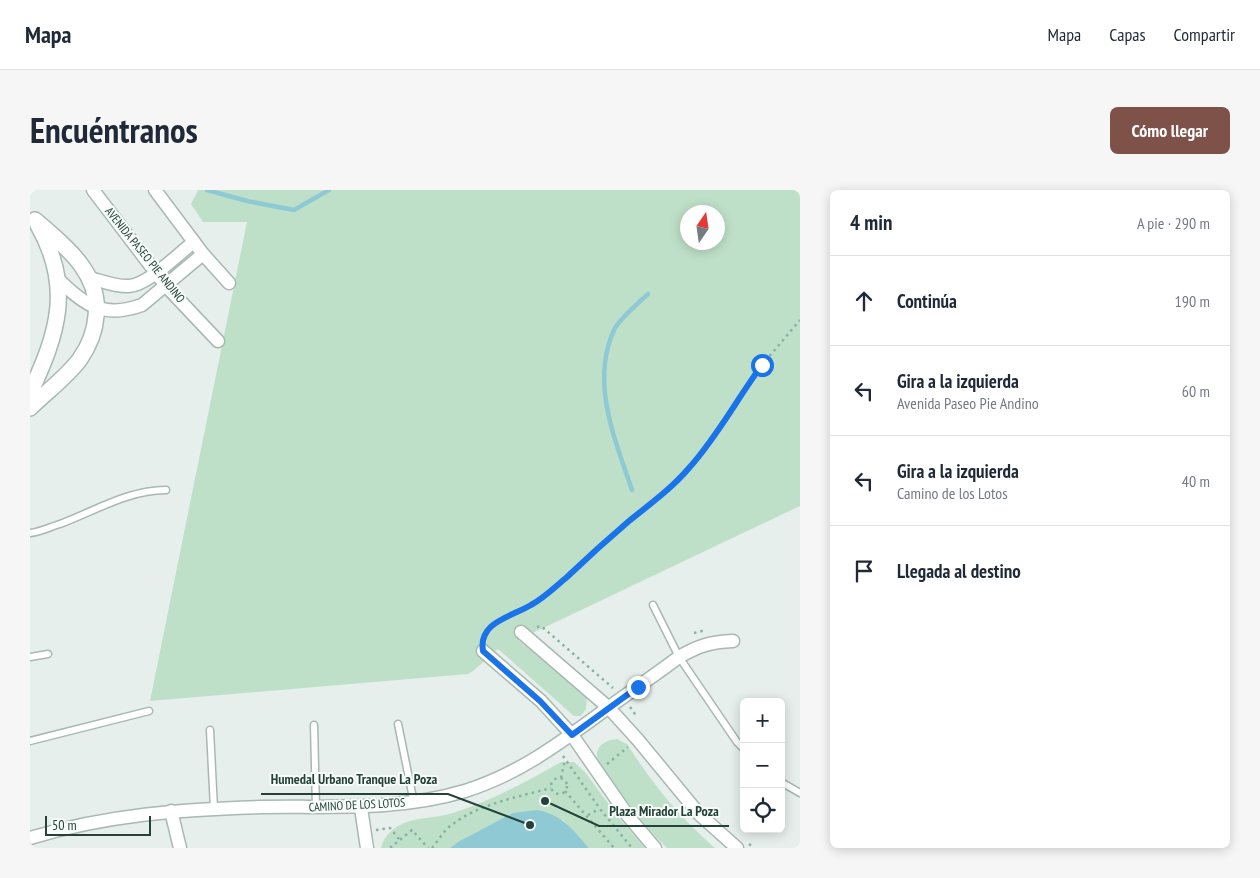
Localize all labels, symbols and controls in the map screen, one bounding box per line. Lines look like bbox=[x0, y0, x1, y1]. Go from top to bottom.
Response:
text: Mapa bbox=[25, 19, 72, 50]
text: Mapa bbox=[1048, 23, 1081, 46]
text: Capas bbox=[1109, 23, 1146, 46]
text: Compartir bbox=[1174, 23, 1235, 46]
text: Encuéntranos bbox=[30, 107, 198, 153]
button: Cómo llegar bbox=[1110, 107, 1230, 154]
street label: AVENIDA PASEO PIE ANDINO bbox=[102, 204, 189, 306]
north arrow bbox=[680, 205, 725, 250]
text: 4 min bbox=[850, 209, 892, 236]
text: A pie · 290 m bbox=[1137, 213, 1210, 233]
icon: ahead bbox=[850, 287, 878, 315]
text: Continúa bbox=[897, 289, 957, 313]
text: 190 m bbox=[1175, 291, 1210, 311]
route start bbox=[751, 354, 774, 377]
text: Gira a la izquierda bbox=[897, 369, 1019, 393]
icon: left bbox=[850, 377, 878, 405]
text: 60 m bbox=[1182, 381, 1210, 401]
text: Avenida Paseo Pie Andino bbox=[897, 393, 1039, 413]
text: Gira a la izquierda bbox=[897, 459, 1019, 483]
icon: left bbox=[850, 467, 878, 495]
text: 40 m bbox=[1182, 471, 1210, 491]
text: Camino de los Lotos bbox=[897, 483, 1008, 503]
icon: arrive bbox=[850, 557, 878, 585]
text: Llegada al destino bbox=[897, 559, 1021, 583]
route end bbox=[627, 676, 650, 699]
map controls bbox=[740, 698, 785, 833]
button: + bbox=[740, 698, 785, 743]
button: − bbox=[740, 743, 785, 788]
callout: Humedal Urbano Tranque La Poza bbox=[261, 765, 448, 794]
text: Humedal Urbano Tranque La Poza bbox=[271, 770, 437, 788]
button: locate bbox=[740, 788, 785, 833]
street label: CAMINO DE LOS LOTOS bbox=[308, 794, 406, 815]
callout: Plaza Mirador La Poza bbox=[599, 797, 729, 826]
text: Plaza Mirador La Poza bbox=[609, 802, 719, 820]
scale bar bbox=[45, 813, 151, 836]
text: 50 m bbox=[52, 816, 77, 834]

